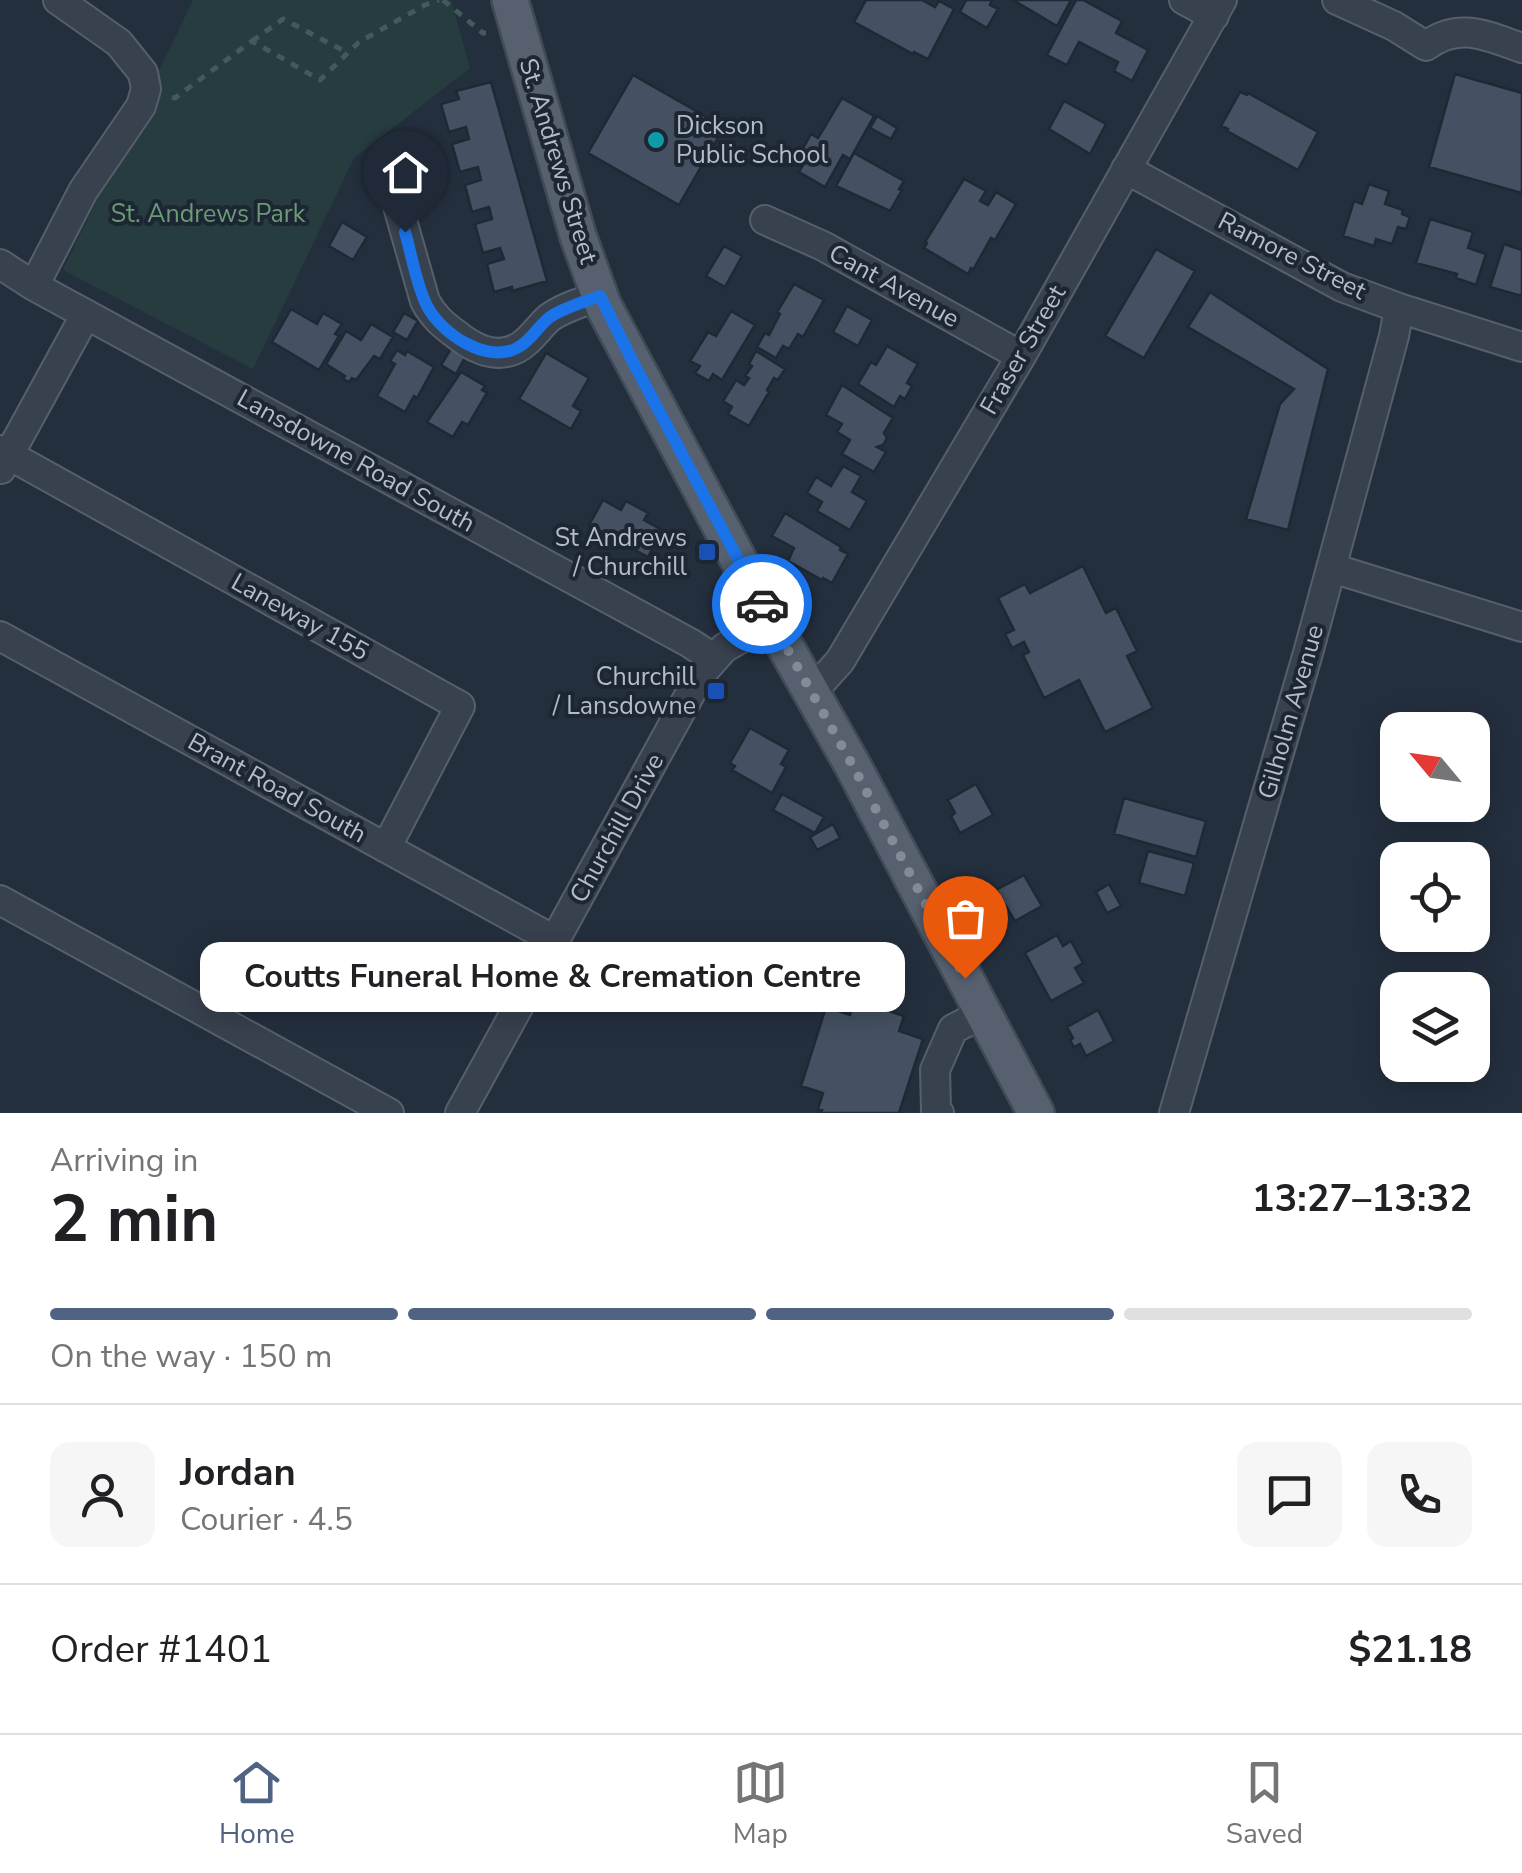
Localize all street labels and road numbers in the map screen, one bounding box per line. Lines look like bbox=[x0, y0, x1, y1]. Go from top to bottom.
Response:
street label: St. Andrews Street bbox=[511, 54, 605, 268]
street label: Ramore Street bbox=[1212, 204, 1372, 308]
street label: Cant Avenue bbox=[823, 236, 965, 336]
street label: Fraser Street bbox=[972, 279, 1074, 421]
street label: Lansdowne Road South bbox=[231, 381, 481, 541]
street label: Laneway 155 bbox=[225, 565, 375, 669]
street label: Gilholm Avenue bbox=[1250, 621, 1332, 803]
street label: Brant Road South bbox=[182, 725, 372, 851]
street label: Churchill Drive bbox=[562, 747, 672, 909]

